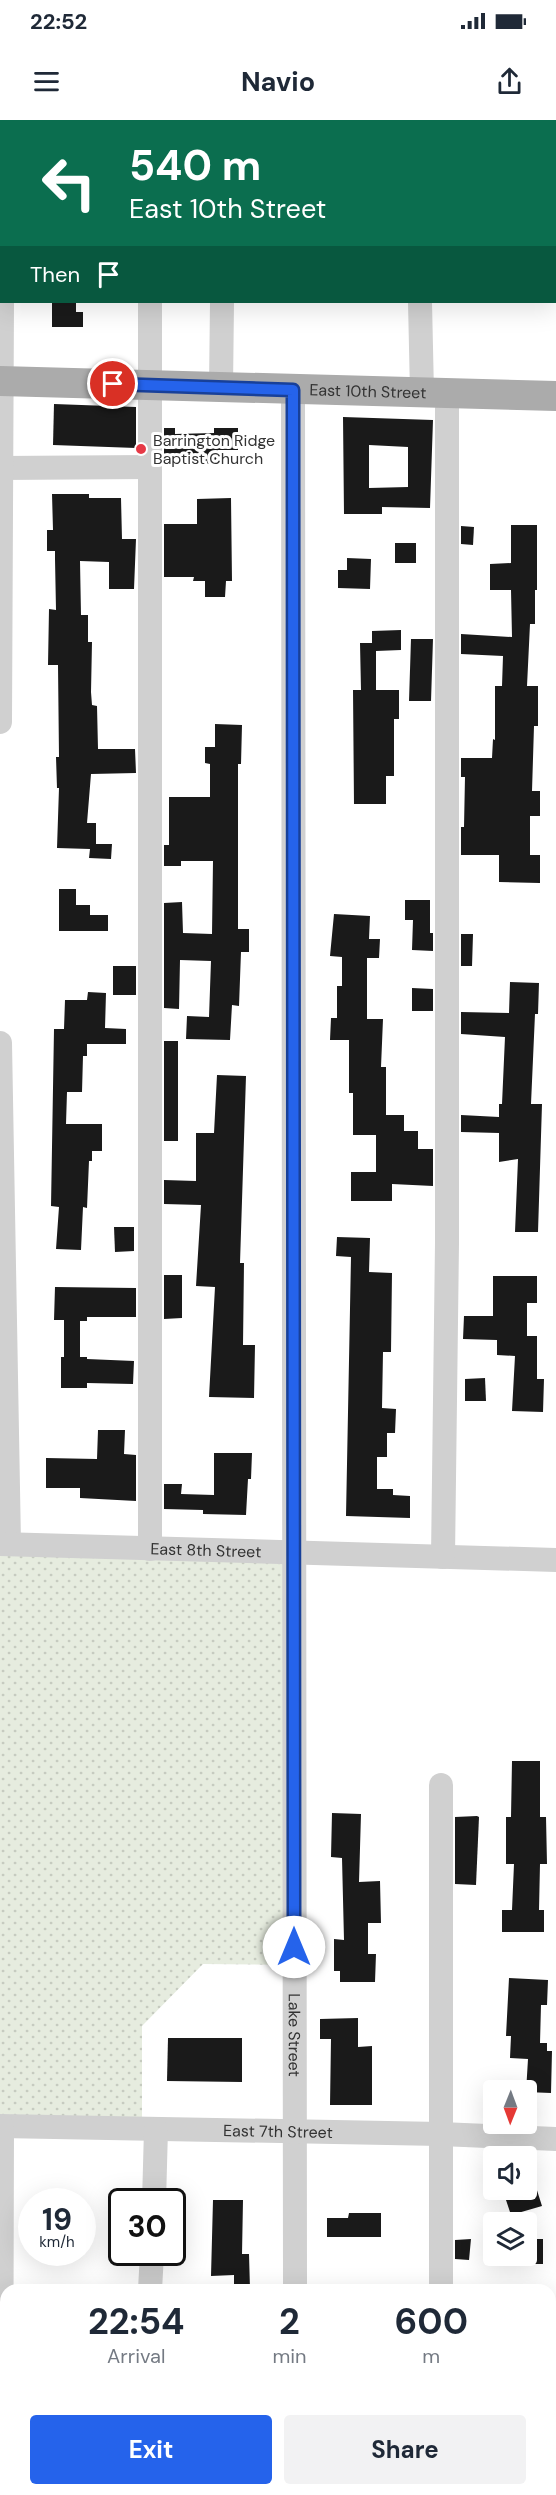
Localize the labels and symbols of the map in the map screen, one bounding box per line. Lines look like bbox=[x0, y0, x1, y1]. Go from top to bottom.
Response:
pin bbox=[87, 358, 138, 409]
street label: East 10th Street bbox=[309, 379, 427, 403]
place label: Barrington Ridge Baptist Church bbox=[153, 430, 275, 469]
marker: Barrington Ridge Baptist Church bbox=[134, 442, 148, 456]
street label: East 8th Street bbox=[150, 1538, 262, 1563]
position arrow bbox=[262, 1915, 326, 1979]
street label: Lake Street bbox=[284, 1993, 305, 2077]
north arrow bbox=[483, 2080, 537, 2134]
street label: East 7th Street bbox=[223, 2120, 333, 2143]
speed limit sign: 30 bbox=[108, 2188, 186, 2266]

